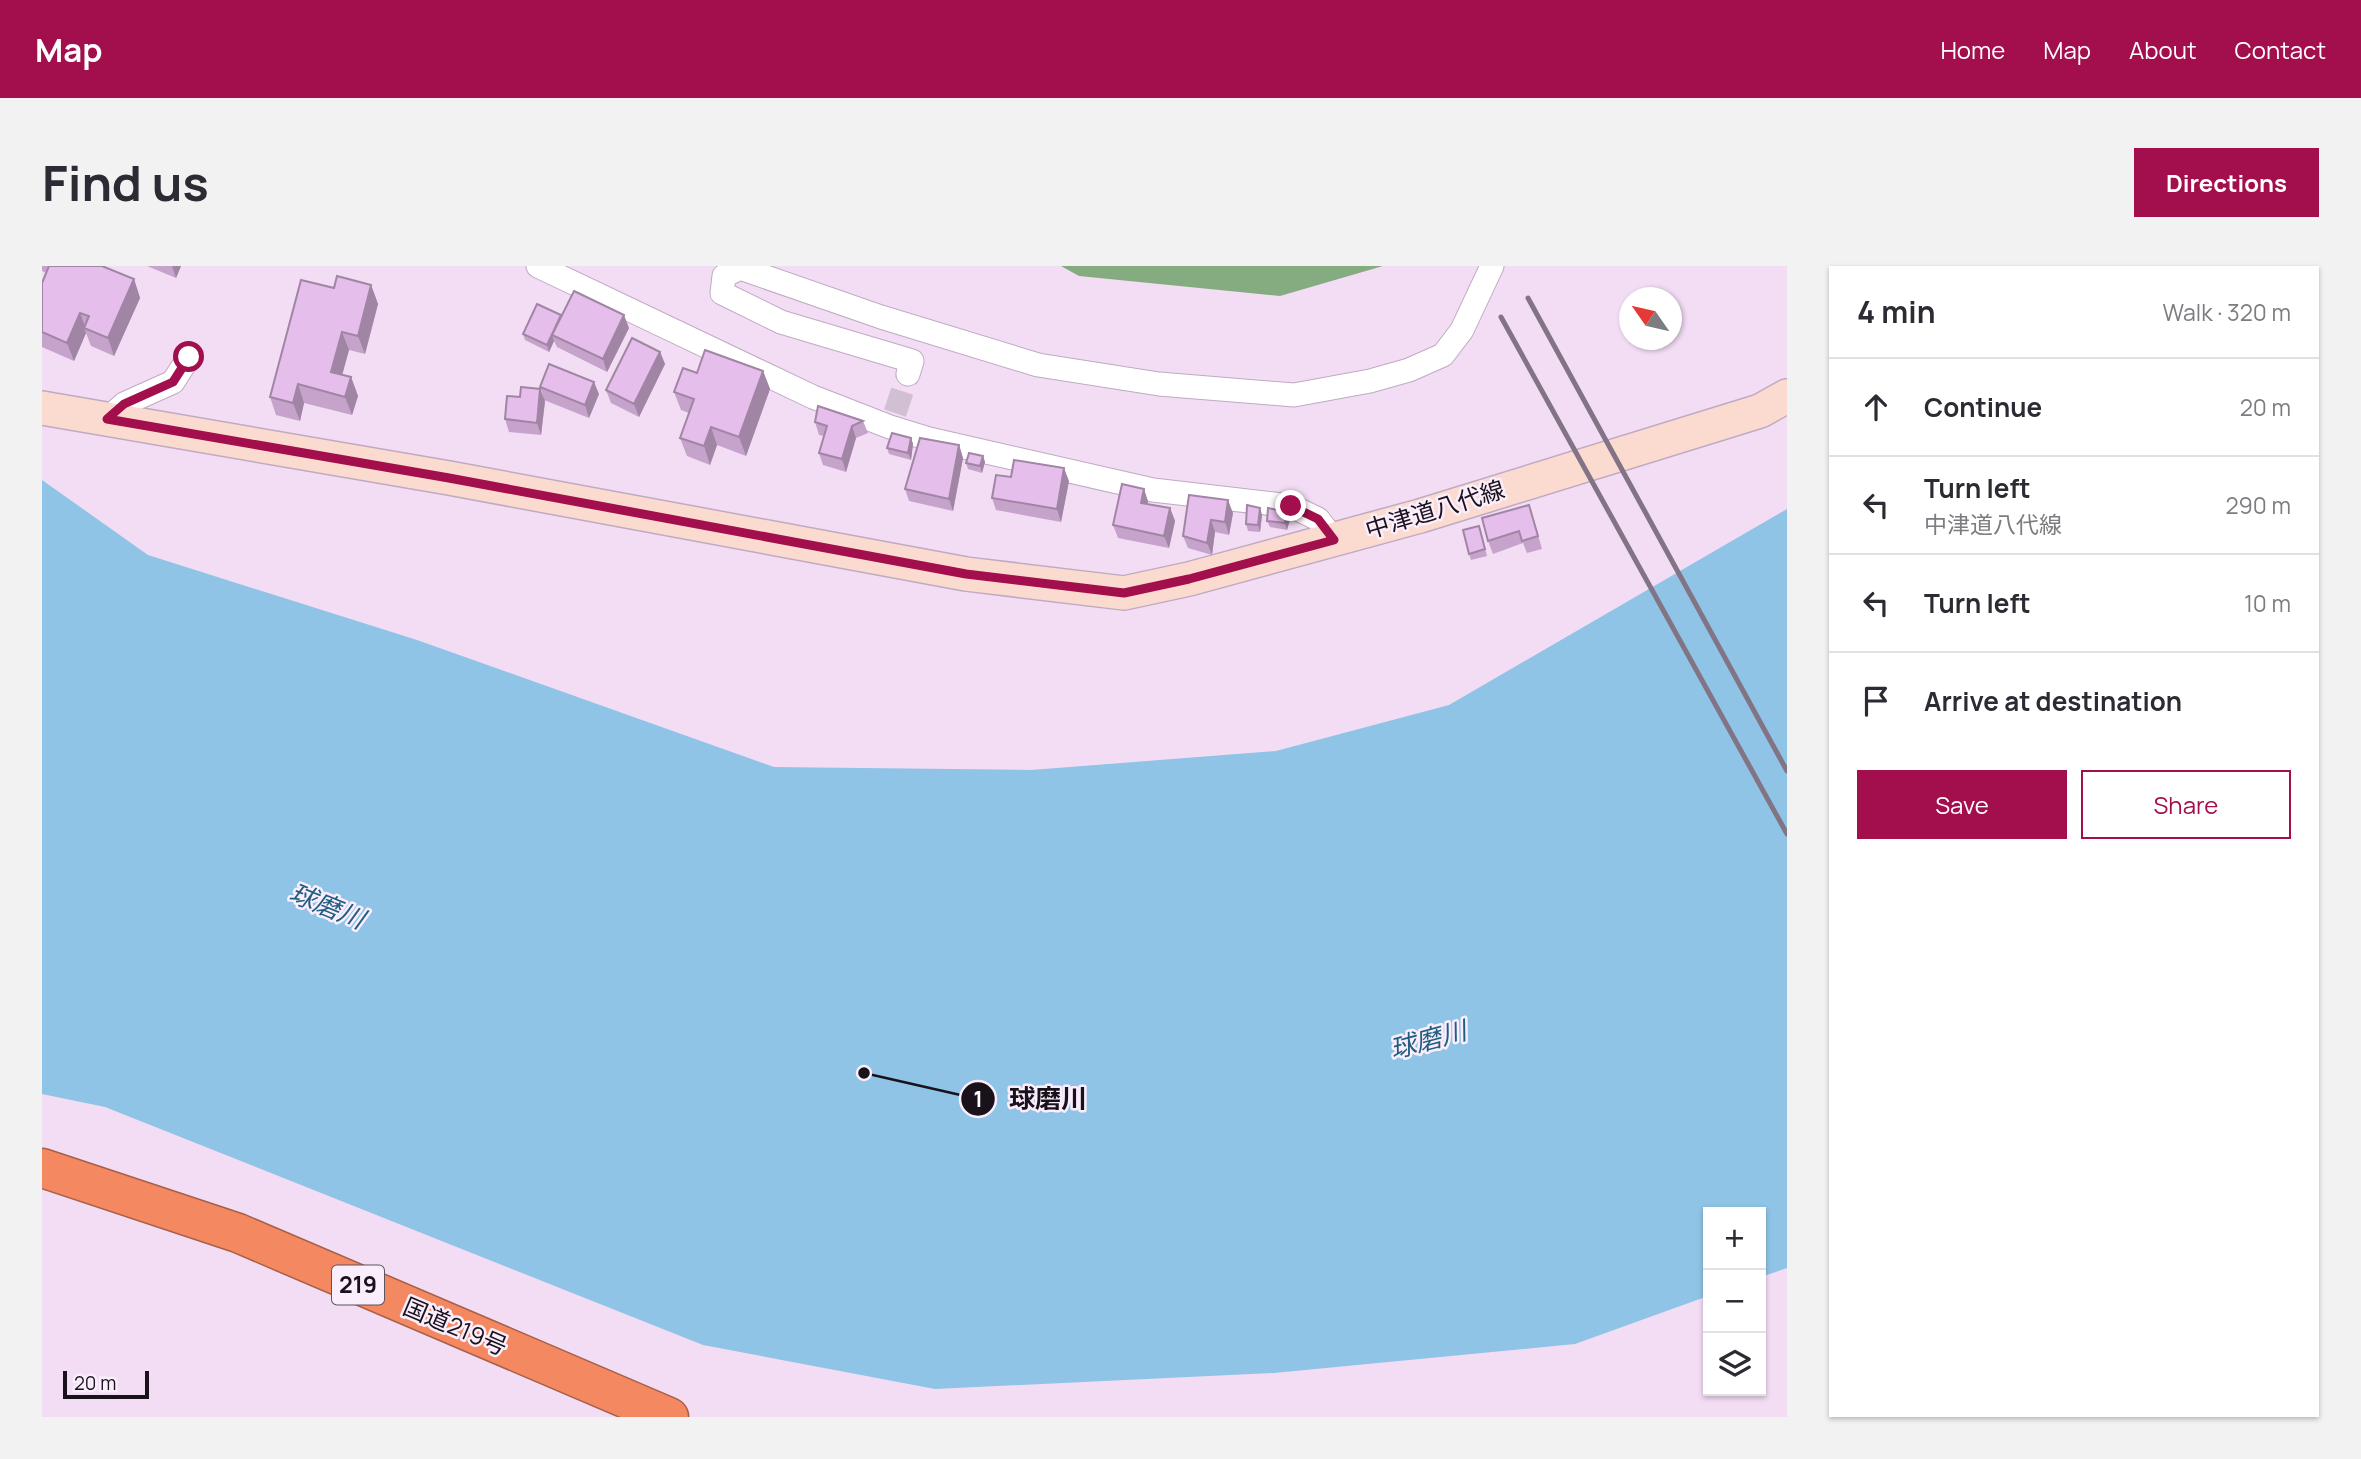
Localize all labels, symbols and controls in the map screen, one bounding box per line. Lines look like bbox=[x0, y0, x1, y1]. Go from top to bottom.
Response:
text: Map bbox=[35, 27, 103, 72]
text: Home bbox=[1940, 33, 2005, 66]
text: Map bbox=[2043, 33, 2091, 66]
text: About bbox=[2129, 33, 2197, 66]
text: Contact bbox=[2235, 33, 2326, 66]
button: Directions bbox=[2134, 148, 2319, 217]
text: Find us bbox=[42, 149, 209, 216]
north arrow bbox=[1619, 287, 1682, 350]
text: 4 min bbox=[1857, 291, 1935, 332]
text: Walk · 320 m bbox=[2163, 296, 2291, 328]
route start bbox=[173, 341, 204, 372]
icon: ahead bbox=[1857, 388, 1895, 426]
text: Continue bbox=[1924, 389, 2042, 425]
text: 20 m bbox=[2240, 391, 2291, 423]
text: Turn left bbox=[1924, 470, 2031, 506]
street label: 中津道八代線 bbox=[1361, 472, 1508, 545]
icon: left bbox=[1857, 486, 1895, 524]
text: 290 m bbox=[2225, 489, 2291, 521]
route end bbox=[1275, 490, 1306, 521]
text: 中津道八代線 bbox=[1924, 508, 2062, 540]
icon: left bbox=[1857, 584, 1895, 622]
text: Turn left bbox=[1924, 585, 2031, 621]
text: 10 m bbox=[2244, 587, 2291, 619]
icon: arrive bbox=[1857, 682, 1895, 720]
text: Arrive at destination bbox=[1924, 683, 2182, 719]
button: Save bbox=[1857, 770, 2067, 839]
button: Share bbox=[2081, 770, 2291, 839]
water label: 球磨川 bbox=[284, 874, 373, 937]
water label: 球磨川 bbox=[1385, 1011, 1473, 1067]
callout: 球磨川 bbox=[960, 1076, 1101, 1123]
text: 球磨川 bbox=[1009, 1080, 1087, 1116]
text: 1 bbox=[973, 1085, 983, 1113]
map controls bbox=[1703, 1207, 1766, 1396]
button: + bbox=[1703, 1207, 1766, 1270]
road number: 219 bbox=[332, 1266, 384, 1304]
button: − bbox=[1703, 1270, 1766, 1333]
street label: 国道219号 bbox=[399, 1289, 513, 1362]
button: layers bbox=[1703, 1333, 1766, 1396]
scale bar bbox=[63, 1368, 149, 1400]
text: 20 m bbox=[74, 1370, 116, 1396]

